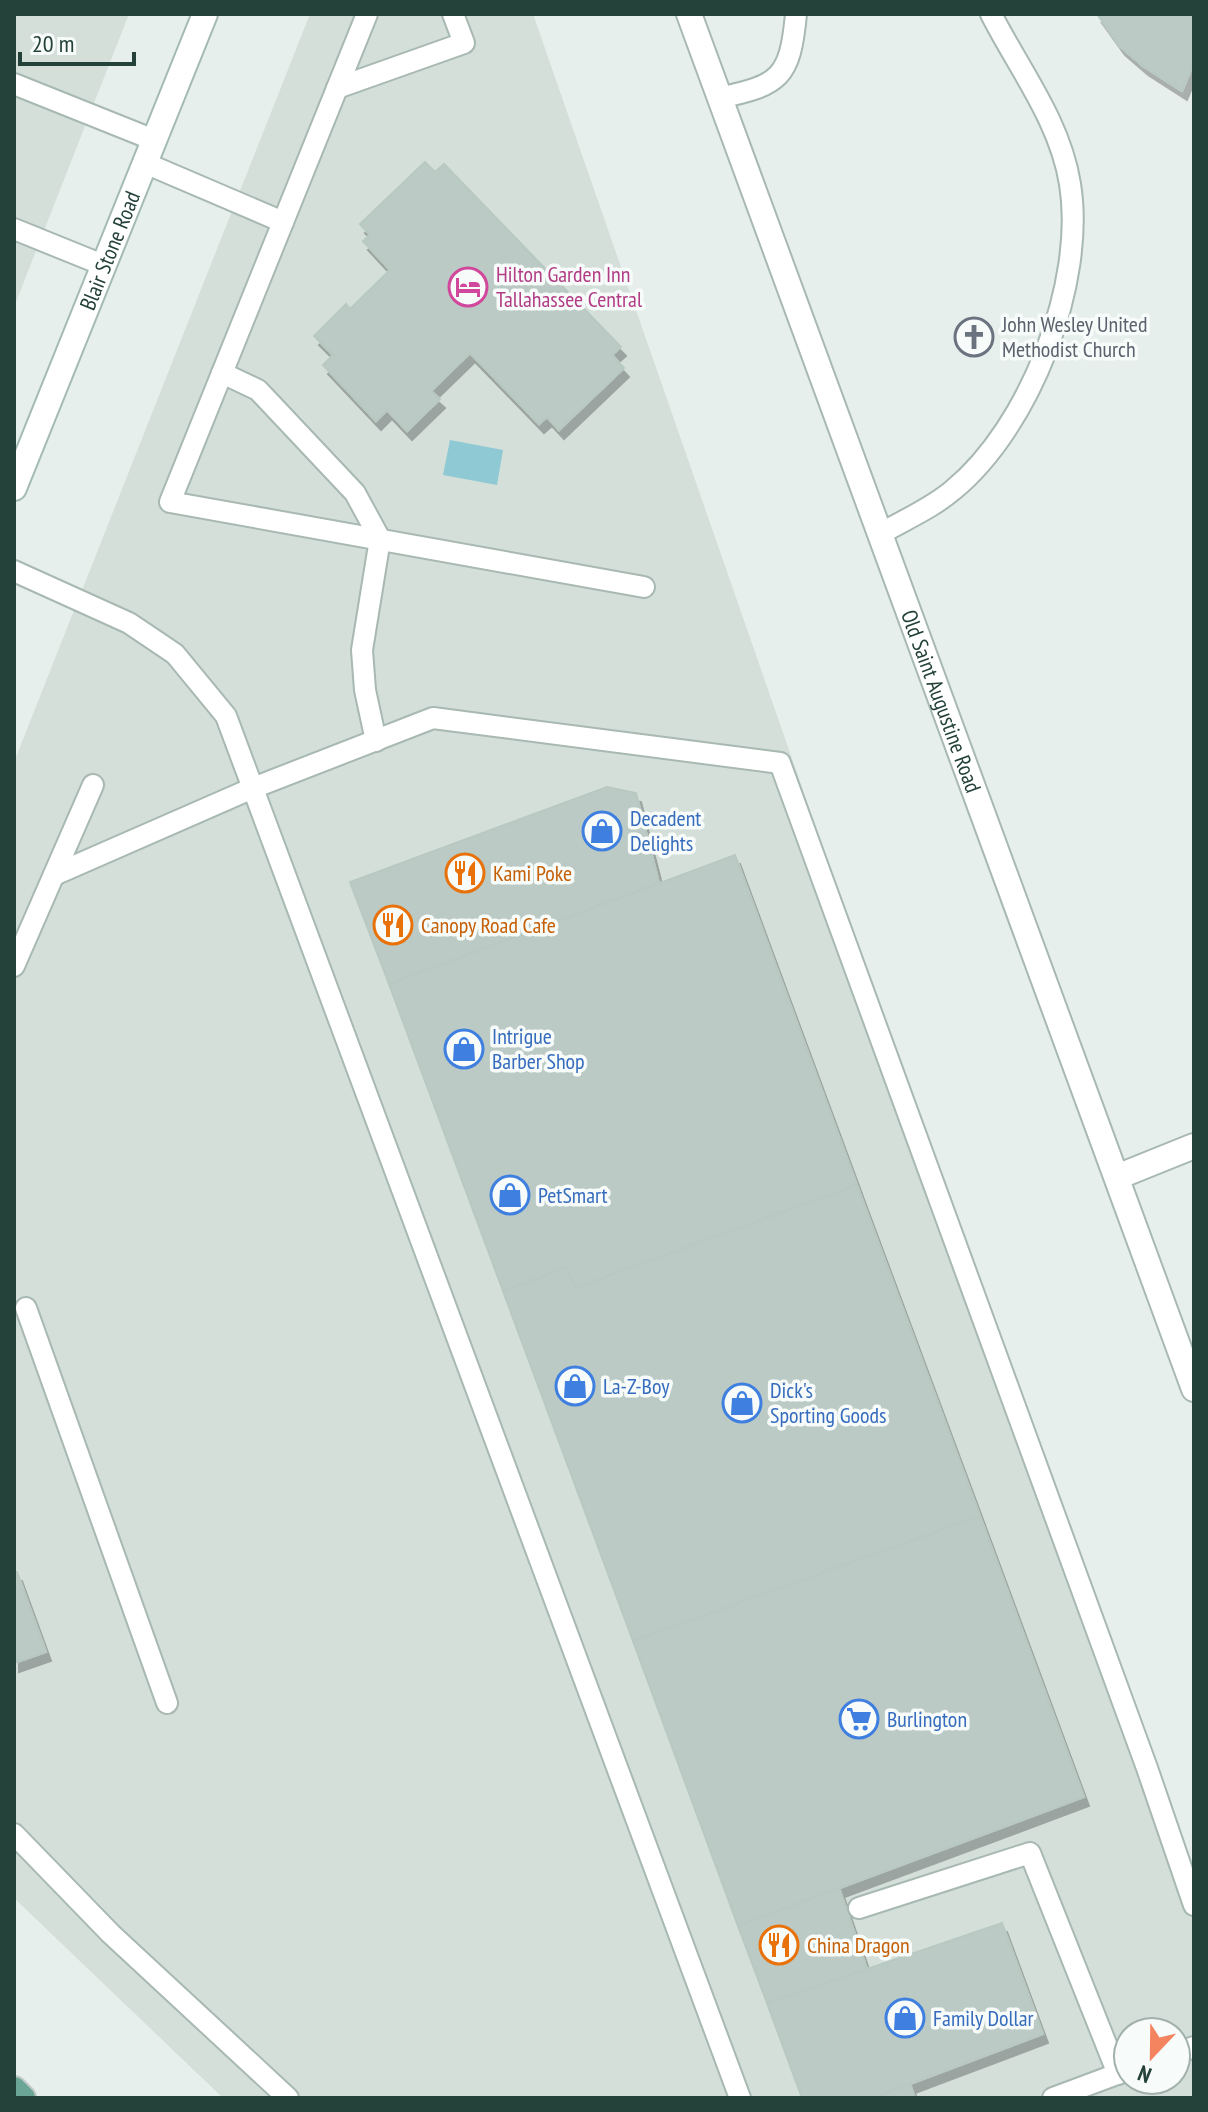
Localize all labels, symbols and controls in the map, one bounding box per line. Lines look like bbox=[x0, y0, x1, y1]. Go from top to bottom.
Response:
scale bar bbox=[20, 16, 134, 66]
text: 20 m bbox=[32, 28, 74, 59]
street label: Blair Stone Road bbox=[73, 187, 146, 314]
place label: Hilton Garden Inn Tallahassee Central bbox=[496, 260, 643, 313]
hotel icon: Hilton Garden Inn Tallahassee Central bbox=[447, 266, 489, 308]
place label: John Wesley United Methodist Church bbox=[1001, 310, 1148, 363]
church icon: John Wesley United Methodist Church bbox=[953, 316, 995, 358]
street label: Old Saint Augustine Road bbox=[895, 606, 988, 796]
place label: Decadent Delights bbox=[630, 804, 701, 857]
shop icon: Decadent Delights bbox=[581, 810, 623, 852]
restaurant icon: Kami Poke bbox=[444, 852, 486, 894]
place label: Kami Poke bbox=[493, 859, 572, 887]
restaurant icon: Canopy Road Cafe bbox=[372, 904, 414, 946]
place label: Canopy Road Cafe bbox=[421, 911, 556, 939]
place label: Intrigue Barber Shop bbox=[492, 1022, 585, 1075]
shop icon: Intrigue Barber Shop bbox=[443, 1028, 485, 1070]
shop icon: PetSmart bbox=[489, 1174, 531, 1216]
place label: PetSmart bbox=[538, 1181, 608, 1209]
shop icon: La-Z-Boy bbox=[554, 1365, 596, 1407]
place label: La-Z-Boy bbox=[603, 1372, 670, 1400]
place label: Dick's Sporting Goods bbox=[770, 1376, 887, 1429]
shop icon: Dick's Sporting Goods bbox=[721, 1382, 763, 1424]
supermarket icon: Burlington bbox=[838, 1698, 880, 1740]
place label: Burlington bbox=[887, 1705, 967, 1733]
restaurant icon: China Dragon bbox=[758, 1924, 800, 1966]
place label: China Dragon bbox=[807, 1931, 910, 1959]
shop icon: Family Dollar bbox=[884, 1997, 926, 2039]
place label: Family Dollar bbox=[933, 2004, 1034, 2032]
north arrow bbox=[1112, 2016, 1192, 2096]
text: N bbox=[1134, 2059, 1155, 2090]

